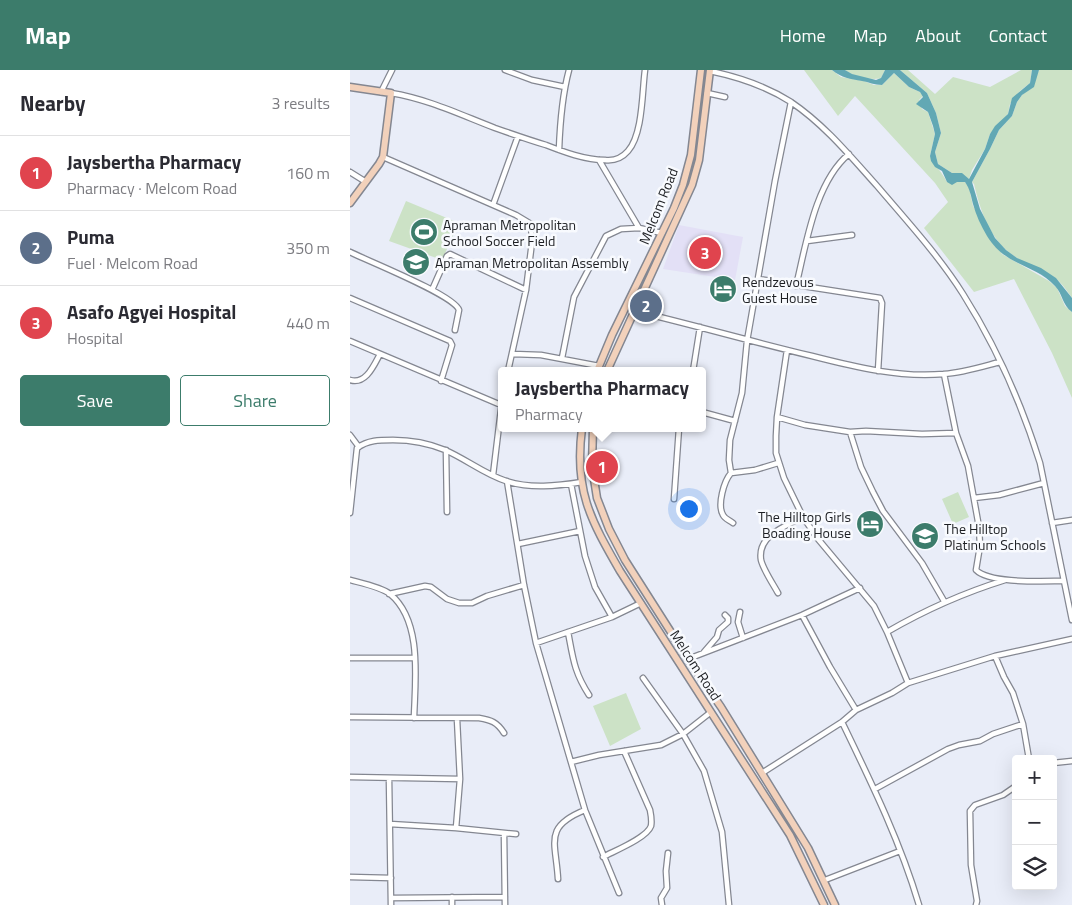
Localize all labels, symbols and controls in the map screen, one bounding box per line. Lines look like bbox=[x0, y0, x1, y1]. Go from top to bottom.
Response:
text: Map bbox=[25, 17, 71, 53]
text: Home bbox=[780, 22, 826, 49]
text: Map bbox=[854, 22, 887, 49]
text: About bbox=[915, 22, 961, 49]
text: Contact bbox=[989, 22, 1047, 49]
text: Nearby bbox=[20, 87, 85, 119]
text: 3 results bbox=[271, 91, 330, 115]
text: Jaysbertha Pharmacy bbox=[67, 147, 241, 176]
text: 1 bbox=[32, 161, 40, 185]
text: 160 m bbox=[286, 161, 330, 185]
street label: Melcom Road bbox=[633, 165, 683, 247]
text: Pharmacy · Melcom Road bbox=[67, 176, 237, 200]
place label: Apraman Metropolitan School Soccer Field bbox=[443, 214, 576, 251]
sports icon: Apraman Metropolitan School Soccer Field bbox=[409, 217, 439, 247]
text: Puma bbox=[67, 222, 114, 251]
pin: 3 bbox=[689, 234, 721, 272]
text: 2 bbox=[32, 236, 40, 260]
text: 350 m bbox=[286, 236, 330, 260]
school or university icon: Apraman Metropolitan Assembly bbox=[401, 247, 431, 277]
text: Fuel · Melcom Road bbox=[67, 251, 198, 275]
place label: Apraman Metropolitan Assembly bbox=[435, 252, 629, 273]
place label: Rendzevous Guest House bbox=[742, 271, 817, 308]
hotel icon: Rendzevous Guest House bbox=[708, 274, 738, 304]
pin: 2 bbox=[630, 287, 662, 325]
text: Asafo Agyei Hospital bbox=[67, 297, 236, 326]
text: 3 bbox=[32, 311, 40, 335]
text: 440 m bbox=[286, 311, 330, 335]
text: Hospital bbox=[67, 326, 123, 350]
popup bbox=[498, 367, 706, 432]
text: Jaysbertha Pharmacy bbox=[515, 373, 689, 402]
button: Save bbox=[20, 375, 170, 426]
button: Share bbox=[180, 375, 330, 426]
text: Pharmacy bbox=[515, 402, 583, 426]
pin: 1 bbox=[586, 448, 618, 486]
your location bbox=[676, 496, 702, 522]
place label: The Hilltop Girls Boading House bbox=[758, 506, 851, 543]
hotel icon: The Hilltop Girls Boading House bbox=[855, 509, 885, 539]
place label: The Hilltop Platinum Schools bbox=[944, 518, 1046, 555]
school or university icon: The Hilltop Platinum Schools bbox=[910, 521, 940, 551]
street label: Melcom Road bbox=[665, 626, 727, 704]
map controls bbox=[1012, 755, 1057, 890]
button: + bbox=[1012, 755, 1057, 800]
button: − bbox=[1012, 800, 1057, 845]
button: layers bbox=[1012, 845, 1057, 890]

